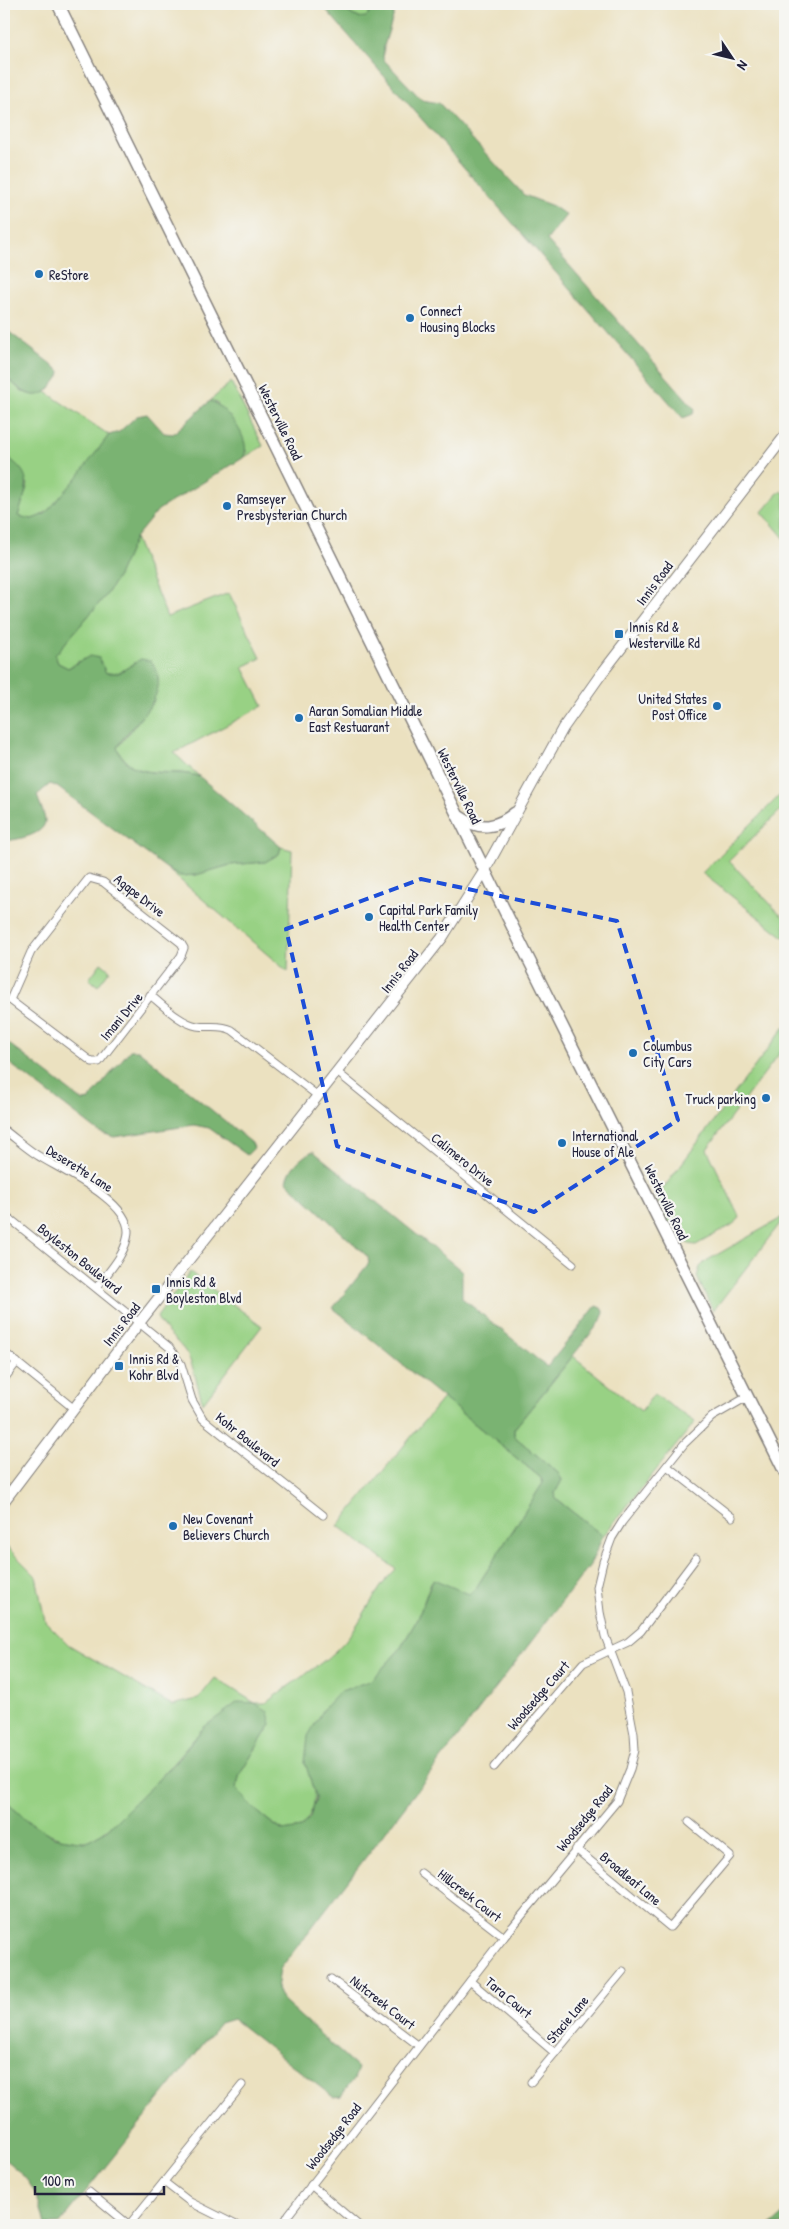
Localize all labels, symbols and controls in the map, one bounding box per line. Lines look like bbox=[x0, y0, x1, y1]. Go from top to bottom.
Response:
north arrow bbox=[706, 32, 756, 82]
text: N bbox=[733, 57, 753, 75]
place label: ReStore bbox=[49, 265, 89, 284]
marker: ReStore bbox=[33, 268, 45, 280]
place label: Connect Housing Blocks bbox=[420, 301, 495, 337]
marker: Connect Housing Blocks bbox=[404, 312, 416, 324]
street label: Westerville Road bbox=[255, 381, 308, 463]
place label: Ramseyer Presbysterian Church bbox=[237, 489, 347, 525]
marker: Ramseyer Presbysterian Church bbox=[221, 500, 233, 512]
street label: Innis Road bbox=[631, 557, 677, 609]
place label: Innis Rd & Westerville Rd bbox=[629, 617, 700, 652]
marker: Innis Rd & Westerville Rd bbox=[613, 628, 625, 640]
place label: United States Post Office bbox=[638, 689, 707, 724]
marker: United States Post Office bbox=[711, 700, 723, 712]
place label: Aaran Somalian Middle East Restuarant bbox=[309, 701, 423, 736]
marker: Aaran Somalian Middle East Restuarant bbox=[293, 712, 305, 724]
street label: Westerville Road bbox=[434, 745, 487, 827]
street label: Agape Drive bbox=[110, 869, 170, 922]
place label: Capital Park Family Health Center bbox=[379, 900, 478, 935]
marker: Capital Park Family Health Center bbox=[363, 911, 375, 923]
street label: Innis Road bbox=[376, 945, 422, 997]
street label: Imani Drive bbox=[95, 988, 147, 1044]
place label: Columbus City Cars bbox=[643, 1036, 692, 1072]
marker: Columbus City Cars bbox=[627, 1047, 639, 1059]
place label: Truck parking bbox=[686, 1089, 756, 1109]
marker: Truck parking bbox=[760, 1092, 772, 1104]
place label: International House of Ale bbox=[572, 1126, 639, 1161]
street label: Calimero Drive bbox=[428, 1128, 499, 1190]
marker: International House of Ale bbox=[556, 1137, 568, 1149]
street label: Deserette Lane bbox=[43, 1140, 117, 1196]
street label: Westerville Road bbox=[641, 1161, 694, 1243]
street label: Boyleston Boulevard bbox=[33, 1218, 126, 1299]
place label: Innis Rd & Boyleston Blvd bbox=[166, 1272, 242, 1308]
marker: Innis Rd & Boyleston Blvd bbox=[150, 1283, 162, 1295]
street label: Innis Road bbox=[98, 1298, 144, 1350]
place label: Innis Rd & Kohr Blvd bbox=[129, 1349, 179, 1384]
marker: Innis Rd & Kohr Blvd bbox=[113, 1360, 125, 1372]
street label: Kohr Boulevard bbox=[212, 1407, 284, 1471]
place label: New Covenant Believers Church bbox=[183, 1509, 269, 1544]
marker: New Covenant Believers Church bbox=[167, 1520, 179, 1532]
street label: Woodsedge Court bbox=[503, 1656, 574, 1734]
street label: Woodsedge Road bbox=[552, 1781, 618, 1856]
street label: Broadleaf Lane bbox=[596, 1847, 666, 1910]
street label: Hillcreek Court bbox=[434, 1864, 506, 1926]
street label: Nutcreek Court bbox=[346, 1971, 420, 2034]
street label: Tara Court bbox=[482, 1972, 536, 2022]
street label: Stacie Lane bbox=[542, 1991, 593, 2047]
street label: Woodsedge Road bbox=[301, 2098, 366, 2174]
scale bar bbox=[35, 2164, 164, 2196]
text: 100 m bbox=[42, 2170, 75, 2191]

